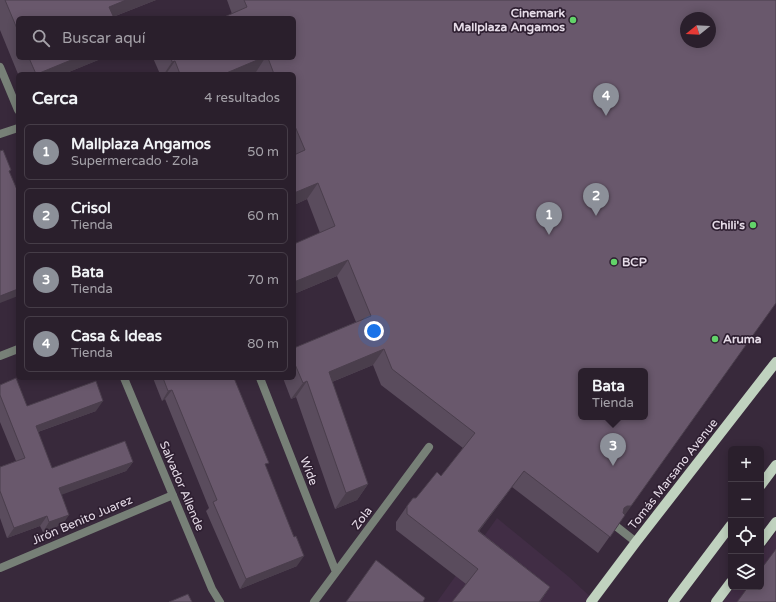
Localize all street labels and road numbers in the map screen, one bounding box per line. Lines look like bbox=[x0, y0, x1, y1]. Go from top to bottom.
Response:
street label: Tomás Marsano Avenue bbox=[625, 416, 721, 532]
street label: Salvador Allende bbox=[157, 439, 207, 533]
street label: Wide bbox=[297, 455, 321, 487]
street label: Jirón Benito Juarez bbox=[30, 492, 134, 548]
street label: Zola bbox=[349, 504, 375, 532]

